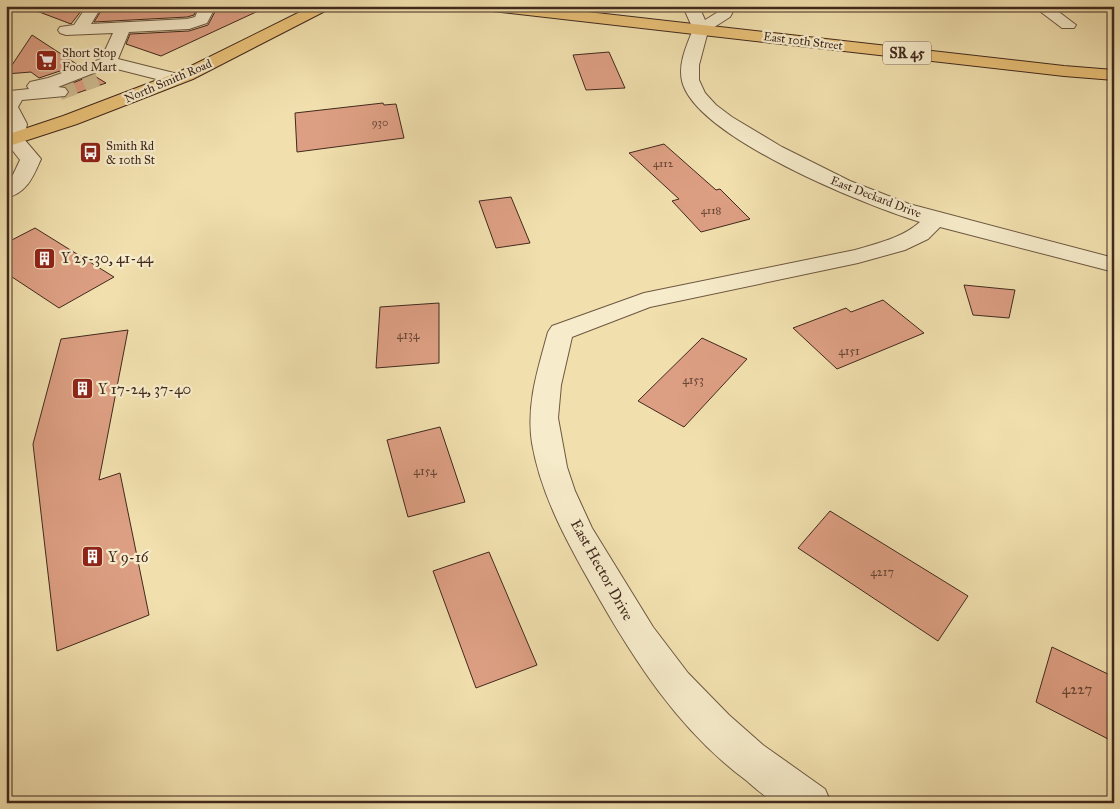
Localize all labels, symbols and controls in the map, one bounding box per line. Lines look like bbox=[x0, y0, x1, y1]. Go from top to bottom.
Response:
street label: East 10th Street bbox=[763, 29, 844, 53]
road number: SR 45 bbox=[883, 42, 931, 64]
place label: Short Stop Food Mart bbox=[62, 46, 117, 74]
supermarket icon: Short Stop Food Mart bbox=[34, 48, 58, 72]
street label: North Smith Road bbox=[122, 56, 214, 106]
house number: 930 bbox=[372, 116, 388, 129]
place label: Smith Rd & 10th St bbox=[106, 139, 156, 167]
bus stop icon: Smith Rd & 10th St bbox=[78, 141, 102, 165]
house number: 4112 bbox=[653, 157, 674, 170]
street label: East Deckard Drive bbox=[829, 173, 923, 221]
house number: 4118 bbox=[701, 204, 721, 217]
building icon: Y 25-30, 41-44 bbox=[33, 246, 57, 270]
place label: Y 25-30, 41-44 bbox=[61, 249, 154, 267]
house number: 4134 bbox=[397, 328, 420, 342]
house number: 4151 bbox=[838, 344, 860, 358]
house number: 4153 bbox=[682, 373, 704, 387]
building icon: Y 17-24, 37-40 bbox=[70, 377, 94, 401]
place label: Y 17-24, 37-40 bbox=[98, 380, 191, 398]
house number: 4154 bbox=[413, 464, 437, 478]
street label: East Hector Drive bbox=[567, 516, 637, 624]
building icon: Y 9-16 bbox=[80, 545, 104, 569]
place label: Y 9-16 bbox=[108, 548, 150, 566]
house number: 4217 bbox=[870, 565, 894, 579]
house number: 4227 bbox=[1062, 680, 1092, 698]

